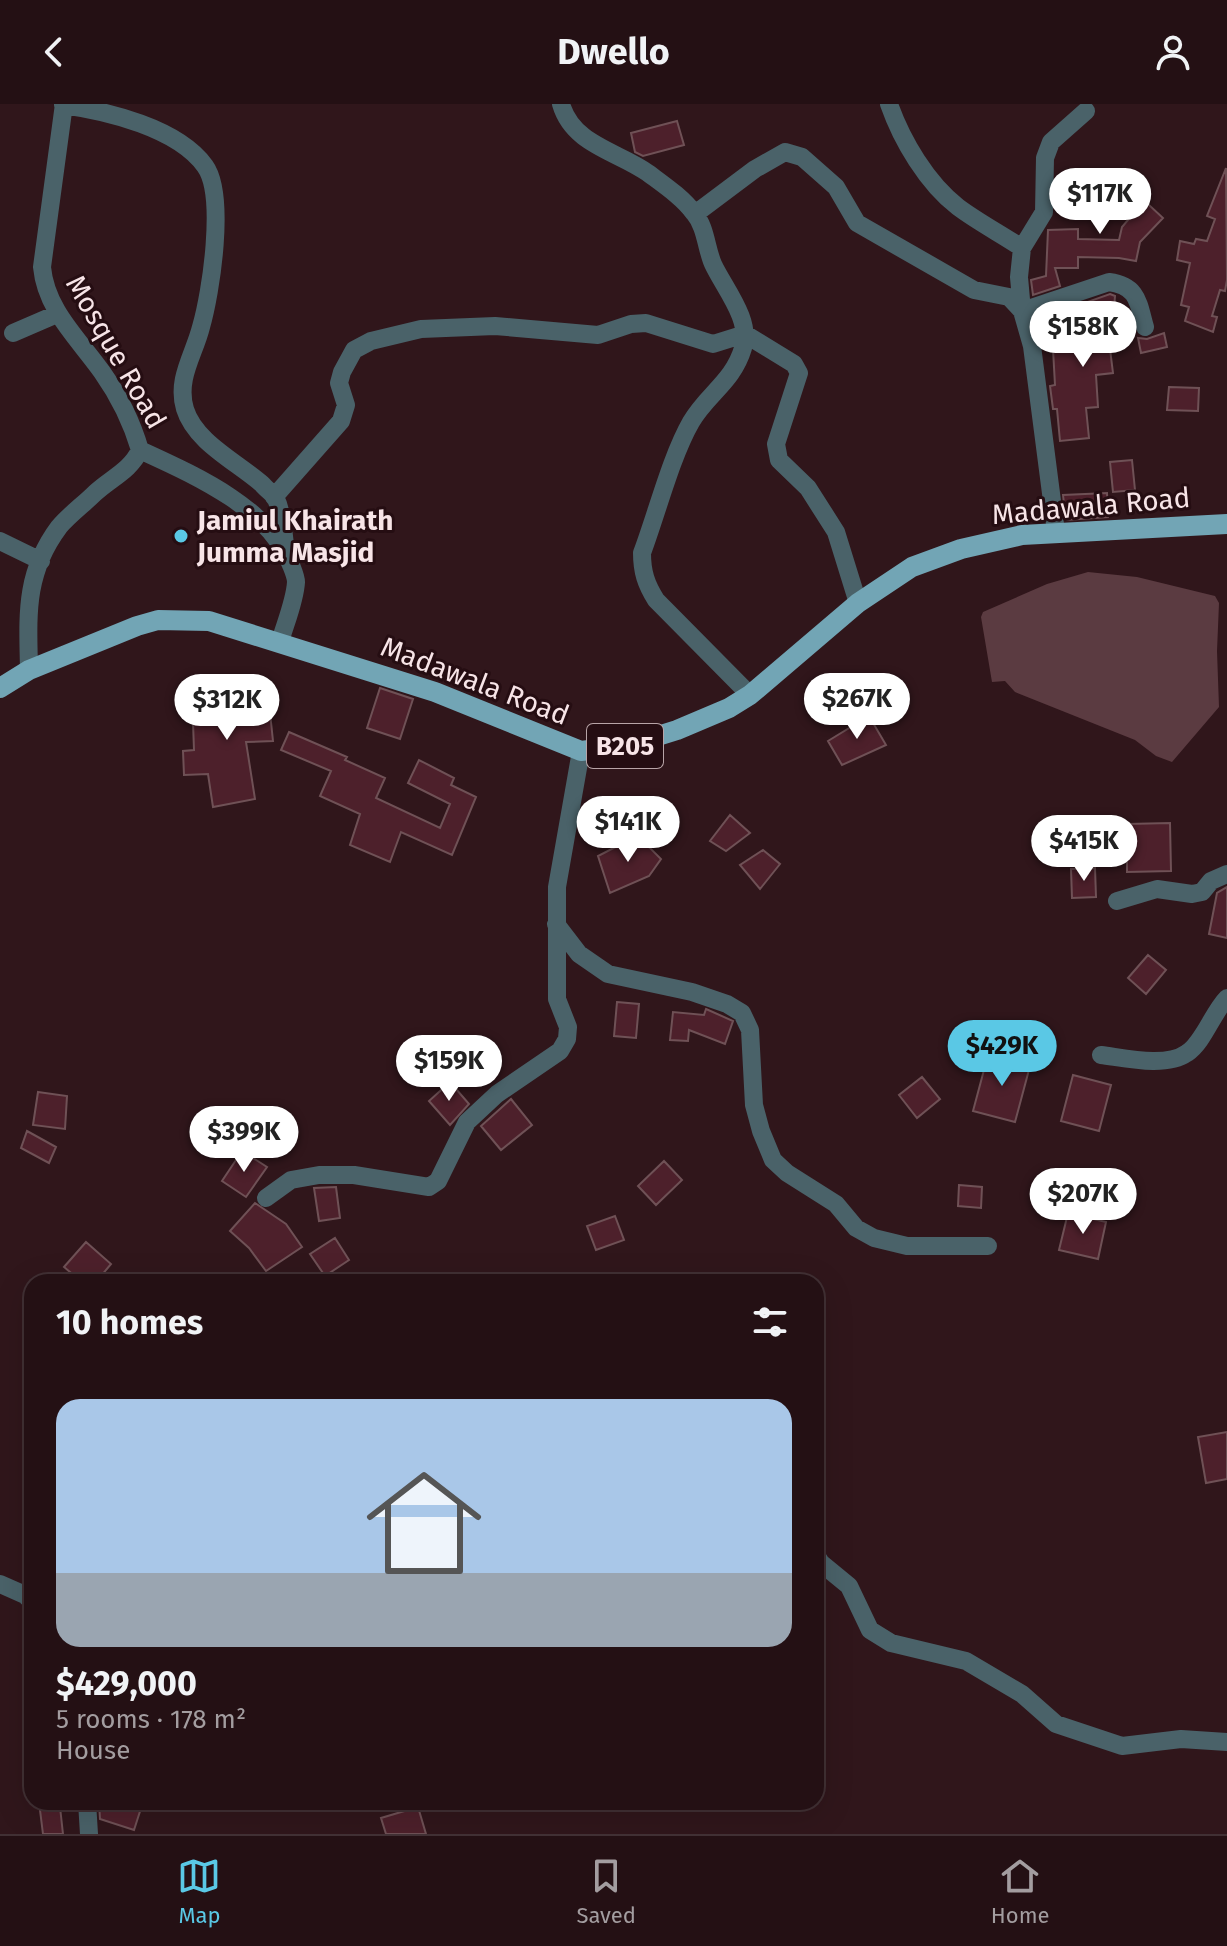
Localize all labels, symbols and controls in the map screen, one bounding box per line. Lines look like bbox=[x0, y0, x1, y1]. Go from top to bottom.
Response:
icon: back bbox=[32, 30, 76, 74]
text: Dwello bbox=[557, 30, 670, 74]
icon: person bbox=[1151, 30, 1195, 74]
pin: $117K bbox=[1044, 168, 1156, 236]
text: $117K bbox=[1067, 178, 1133, 209]
street label: Mosque Road bbox=[59, 269, 173, 435]
pin: $158K bbox=[1027, 301, 1139, 369]
text: $158K bbox=[1048, 311, 1118, 342]
street label: Madawala Road bbox=[991, 481, 1191, 531]
place label: Jamiul Khairath Jumma Masjid bbox=[196, 504, 393, 569]
marker: Jamiul Khairath Jumma Masjid bbox=[172, 527, 190, 545]
street label: Madawala Road bbox=[376, 630, 574, 732]
pin: $267K bbox=[801, 673, 913, 741]
pin: $312K bbox=[171, 674, 283, 742]
text: $267K bbox=[822, 683, 892, 714]
text: $312K bbox=[192, 684, 262, 715]
road number: B205 bbox=[587, 724, 663, 768]
pin: $141K bbox=[572, 796, 684, 864]
text: $141K bbox=[595, 806, 661, 837]
pin: $415K bbox=[1028, 815, 1140, 883]
text: $415K bbox=[1049, 825, 1119, 856]
pin: $429K bbox=[946, 1020, 1058, 1088]
text: $429K bbox=[966, 1030, 1038, 1061]
pin: $159K bbox=[393, 1035, 505, 1103]
text: $159K bbox=[414, 1045, 484, 1076]
pin: $399K bbox=[188, 1106, 300, 1174]
text: $399K bbox=[207, 1116, 281, 1147]
pin: $207K bbox=[1027, 1168, 1139, 1236]
text: $207K bbox=[1048, 1178, 1118, 1209]
icon: filters bbox=[748, 1300, 792, 1344]
text: 10 homes bbox=[56, 1302, 203, 1343]
icon: home bbox=[352, 1451, 496, 1595]
text: $429,000 bbox=[56, 1663, 197, 1704]
text: 5 rooms · 178 m² bbox=[56, 1704, 246, 1735]
text: House bbox=[56, 1735, 130, 1766]
tab: Map bbox=[177, 1854, 221, 1929]
tab: Saved bbox=[576, 1854, 636, 1929]
tab: Home bbox=[991, 1854, 1050, 1929]

